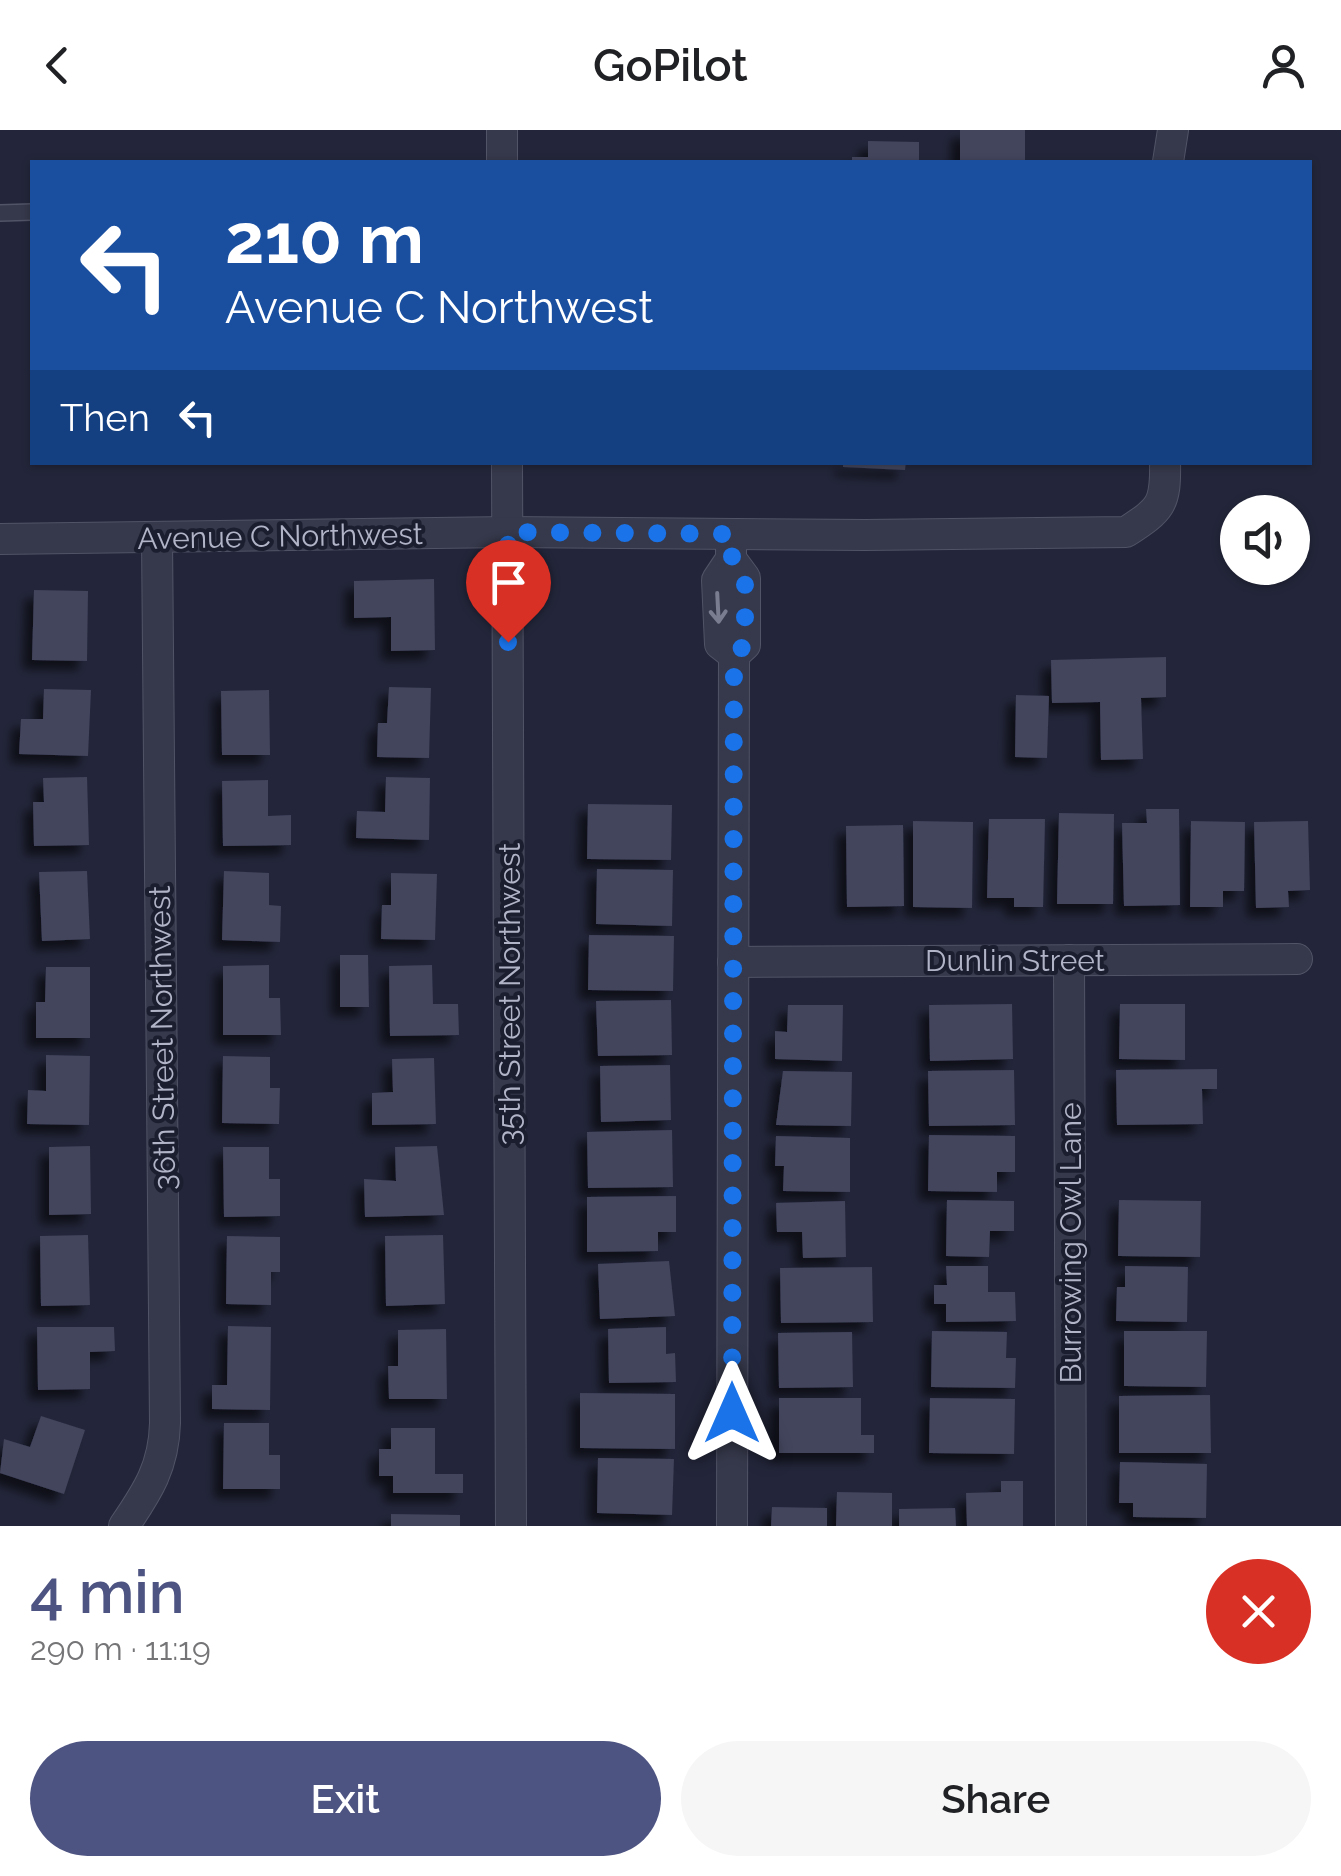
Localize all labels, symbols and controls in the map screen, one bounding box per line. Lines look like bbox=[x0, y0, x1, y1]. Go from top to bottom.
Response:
icon: back bbox=[30, 38, 85, 93]
icon: person bbox=[1256, 38, 1311, 93]
text: GoPilot bbox=[593, 39, 748, 92]
text: 210 m bbox=[225, 197, 424, 279]
icon: left bbox=[60, 200, 190, 330]
text: Avenue C Northwest bbox=[225, 281, 653, 334]
icon: left bbox=[170, 390, 225, 445]
text: Then bbox=[60, 395, 150, 440]
map controls bbox=[1220, 495, 1310, 585]
button: sound bbox=[1220, 495, 1310, 585]
street label: Avenue C Northwest bbox=[137, 516, 423, 556]
pin bbox=[466, 540, 551, 643]
icon: arrive bbox=[481, 555, 536, 610]
one-way arrow bbox=[709, 592, 728, 624]
street label: 35th Street Northwest bbox=[492, 843, 527, 1145]
street label: 36th Street Northwest bbox=[142, 885, 182, 1191]
street label: Dunlin Street bbox=[925, 943, 1105, 978]
street label: Burrowing Owl Lane bbox=[1053, 1102, 1088, 1384]
position arrow bbox=[680, 1361, 784, 1465]
text: 4 min bbox=[30, 1557, 185, 1627]
button: close bbox=[1206, 1559, 1311, 1664]
text: 290 m · 11:19 bbox=[30, 1630, 211, 1667]
button: Exit bbox=[30, 1741, 661, 1856]
button: Share bbox=[681, 1741, 1311, 1856]

